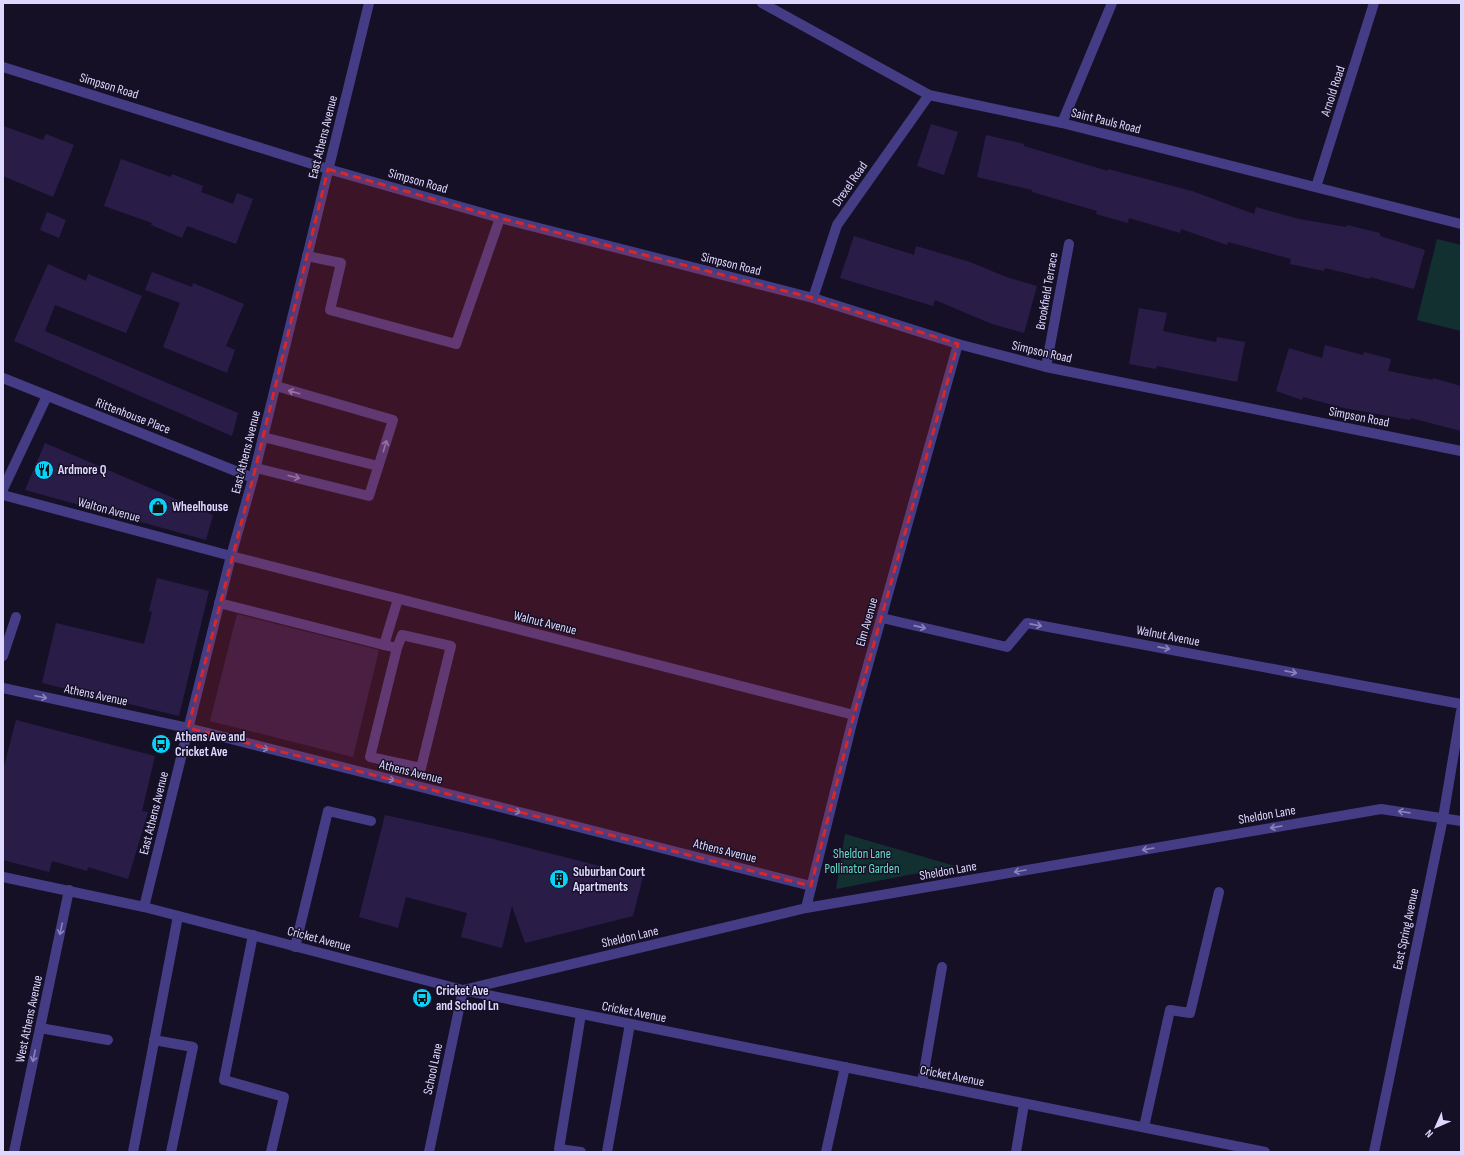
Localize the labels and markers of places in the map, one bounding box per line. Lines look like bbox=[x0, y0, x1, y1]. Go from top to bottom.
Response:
restaurant icon: Ardmore Q bbox=[33, 459, 55, 481]
place label: Ardmore Q bbox=[57, 462, 107, 478]
shop icon: Wheelhouse bbox=[147, 496, 169, 518]
place label: Wheelhouse bbox=[172, 499, 229, 515]
place label: Athens Ave and Cricket Ave bbox=[174, 729, 245, 760]
bus stop icon: Athens Ave and Cricket Ave bbox=[150, 733, 172, 755]
place label: Suburban Court Apartments bbox=[572, 864, 646, 895]
building icon: Suburban Court Apartments bbox=[548, 868, 570, 890]
place label: Cricket Ave and School Ln bbox=[436, 983, 499, 1014]
bus stop icon: Cricket Ave and School Ln bbox=[411, 987, 433, 1009]

